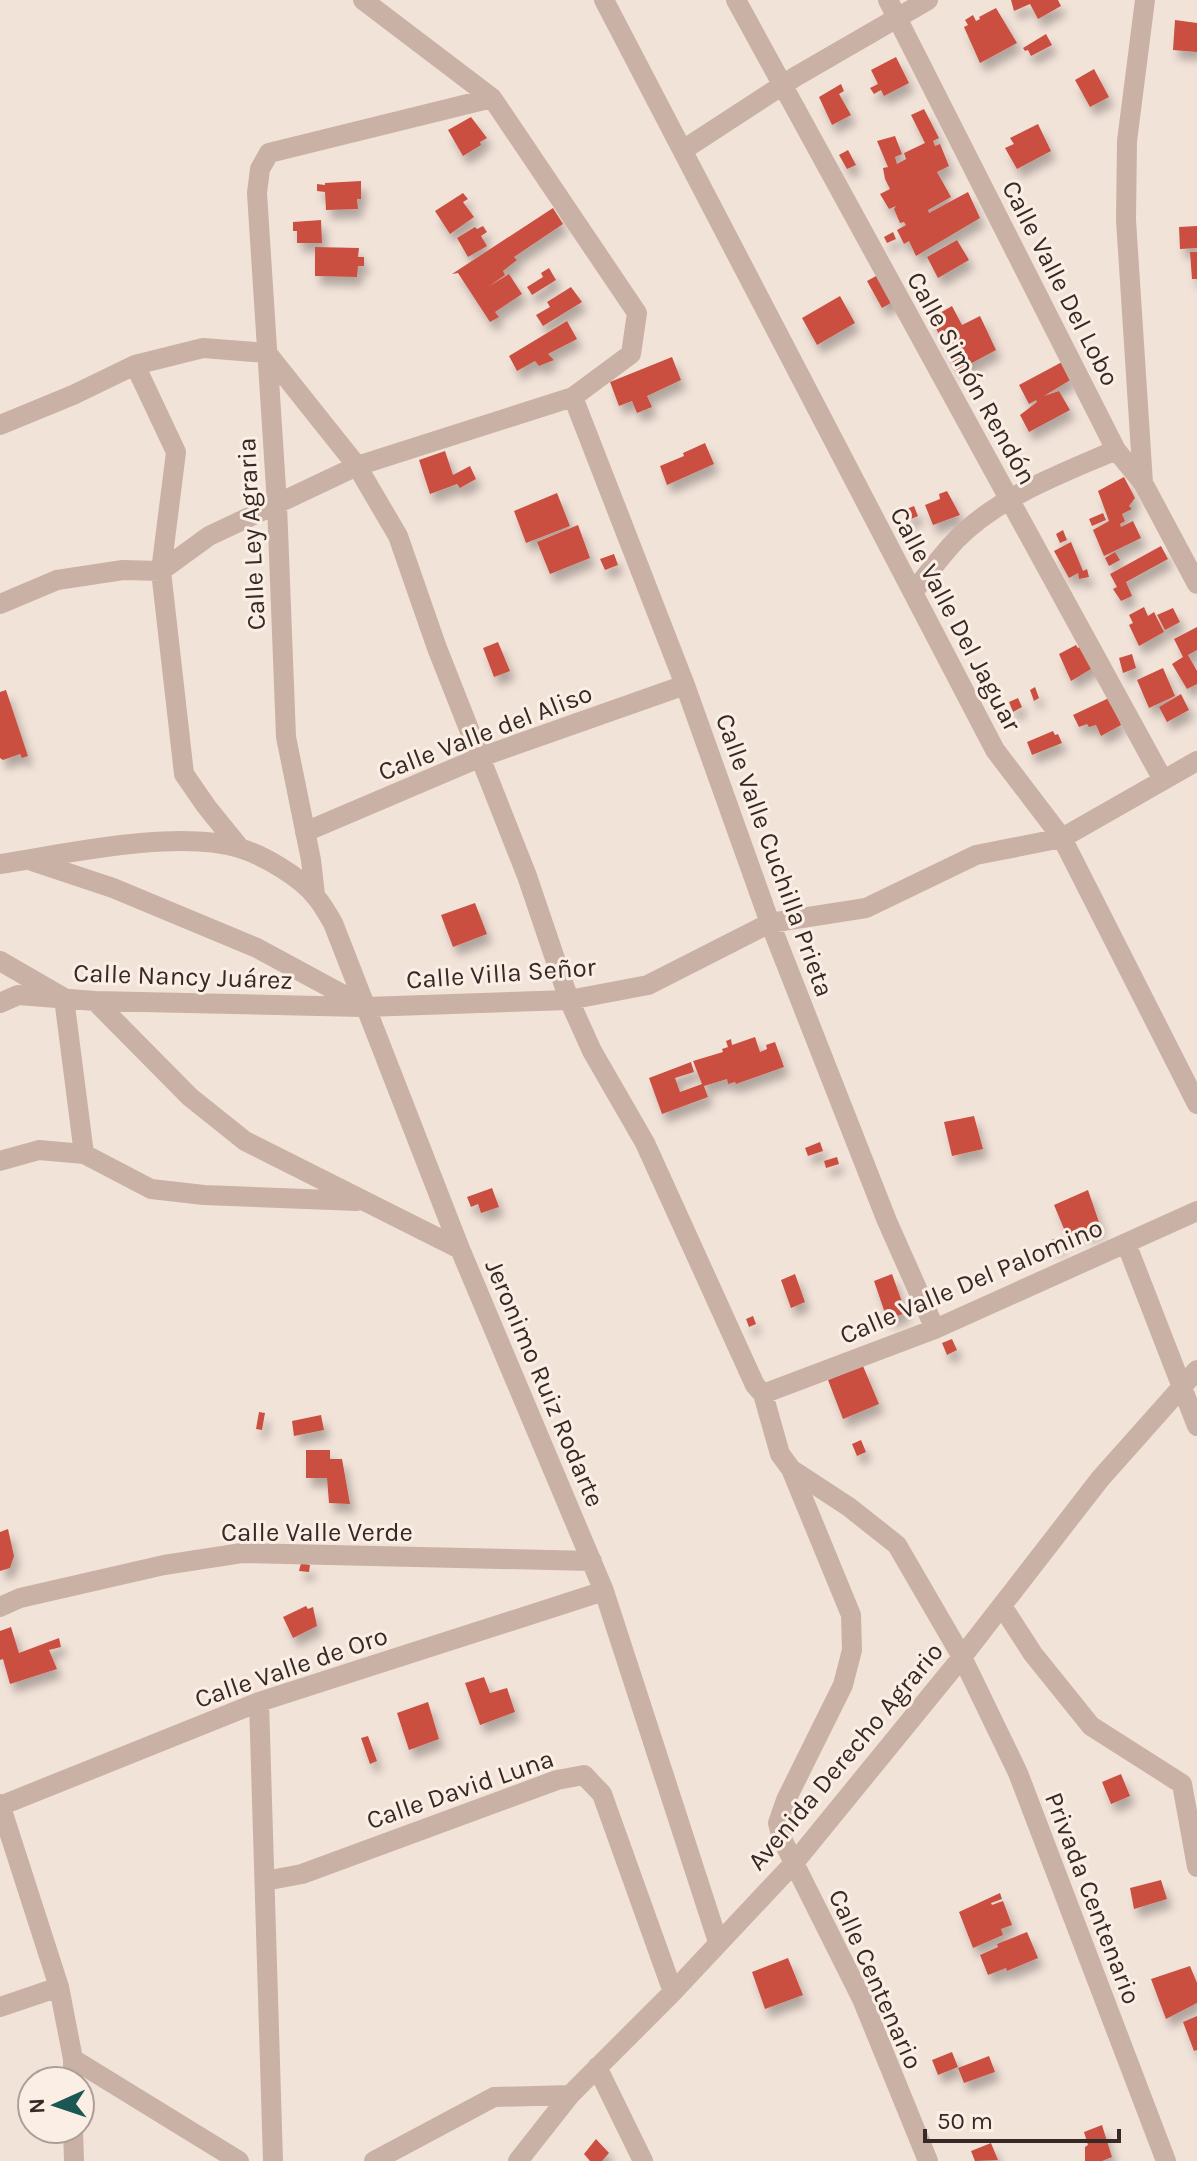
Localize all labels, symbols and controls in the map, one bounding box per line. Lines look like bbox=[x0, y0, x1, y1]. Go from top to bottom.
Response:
street label: Calle Valle Del Lobo bbox=[995, 175, 1126, 391]
street label: Calle Simón Rendón bbox=[900, 266, 1043, 490]
street label: Calle Ley Agraria bbox=[231, 437, 272, 631]
street label: Calle Valle Del Jaguar bbox=[883, 502, 1028, 737]
street label: Calle Valle del Aliso bbox=[374, 677, 596, 788]
street label: Calle Valle Cuchilla Prieta bbox=[709, 709, 840, 1001]
street label: Calle Villa Señor bbox=[405, 951, 598, 996]
street label: Calle Nancy Juárez bbox=[73, 957, 293, 996]
street label: Calle Valle Del Palomino bbox=[835, 1212, 1107, 1351]
street label: Jeronimo Ruiz Rodarte bbox=[478, 1255, 611, 1512]
street label: Calle Valle Verde bbox=[221, 1517, 413, 1548]
street label: Calle Valle de Oro bbox=[191, 1620, 392, 1715]
street label: Avenida Derecho Agrario bbox=[741, 1636, 950, 1876]
street label: Calle David Luna bbox=[362, 1743, 558, 1836]
street label: Privada Centenario bbox=[1038, 1788, 1147, 2008]
street label: Calle Centenario bbox=[822, 1884, 929, 2074]
north arrow bbox=[16, 2065, 96, 2145]
scale bar bbox=[925, 2093, 1119, 2143]
text: N bbox=[24, 2097, 50, 2115]
text: 50 m bbox=[937, 2107, 993, 2135]

